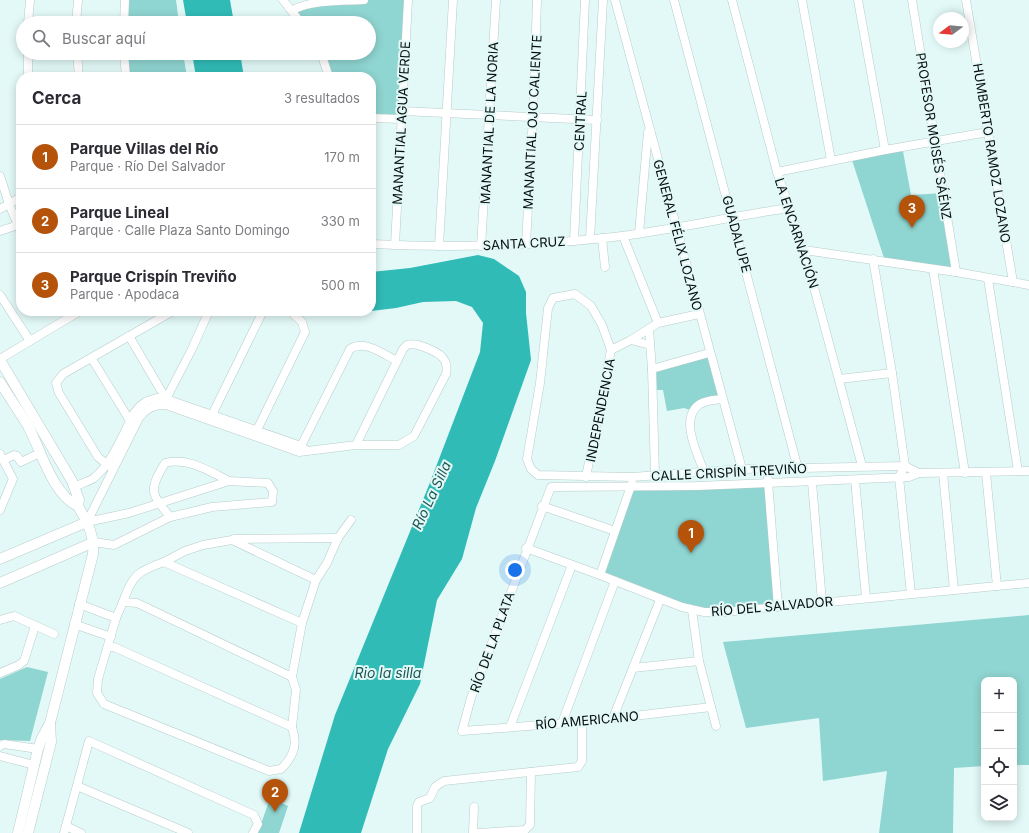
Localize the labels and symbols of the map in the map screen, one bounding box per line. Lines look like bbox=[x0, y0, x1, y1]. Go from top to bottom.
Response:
north arrow bbox=[933, 12, 969, 48]
street label: MANANTIAL OJO CALIENTE bbox=[519, 34, 545, 210]
street label: MANANTIAL AGUA VERDE bbox=[389, 41, 413, 205]
street label: MANANTIAL DE LA NORIA bbox=[477, 41, 501, 205]
street label: PROFESOR MOISÉS SÁÉNZ bbox=[913, 51, 955, 221]
street label: HUMBERTO RAMOZ LOZANO bbox=[970, 62, 1014, 244]
street label: CENTRAL bbox=[570, 91, 590, 151]
street label: GENERAL FÉLIX LOZANO bbox=[650, 158, 706, 313]
street label: LA ENCARNACIÓN bbox=[772, 176, 822, 290]
street label: GUADALUPE bbox=[719, 194, 755, 274]
pin: 3 bbox=[899, 195, 925, 228]
street label: SANTA CRUZ bbox=[482, 233, 566, 253]
street label: INDEPENDENCIA bbox=[582, 357, 618, 463]
water label: Río La Silla bbox=[408, 458, 454, 532]
street label: CALLE CRISPÍN TREVIÑO bbox=[651, 460, 807, 484]
pin: 1 bbox=[678, 520, 704, 553]
your location bbox=[505, 560, 525, 580]
street label: RÍO DE LA PLATA bbox=[466, 589, 518, 695]
street label: RÍO DEL SALVADOR bbox=[710, 593, 834, 619]
water label: Rio la silla bbox=[355, 664, 422, 681]
street label: RÍO AMERICANO bbox=[535, 708, 639, 732]
pin: 2 bbox=[262, 779, 288, 812]

